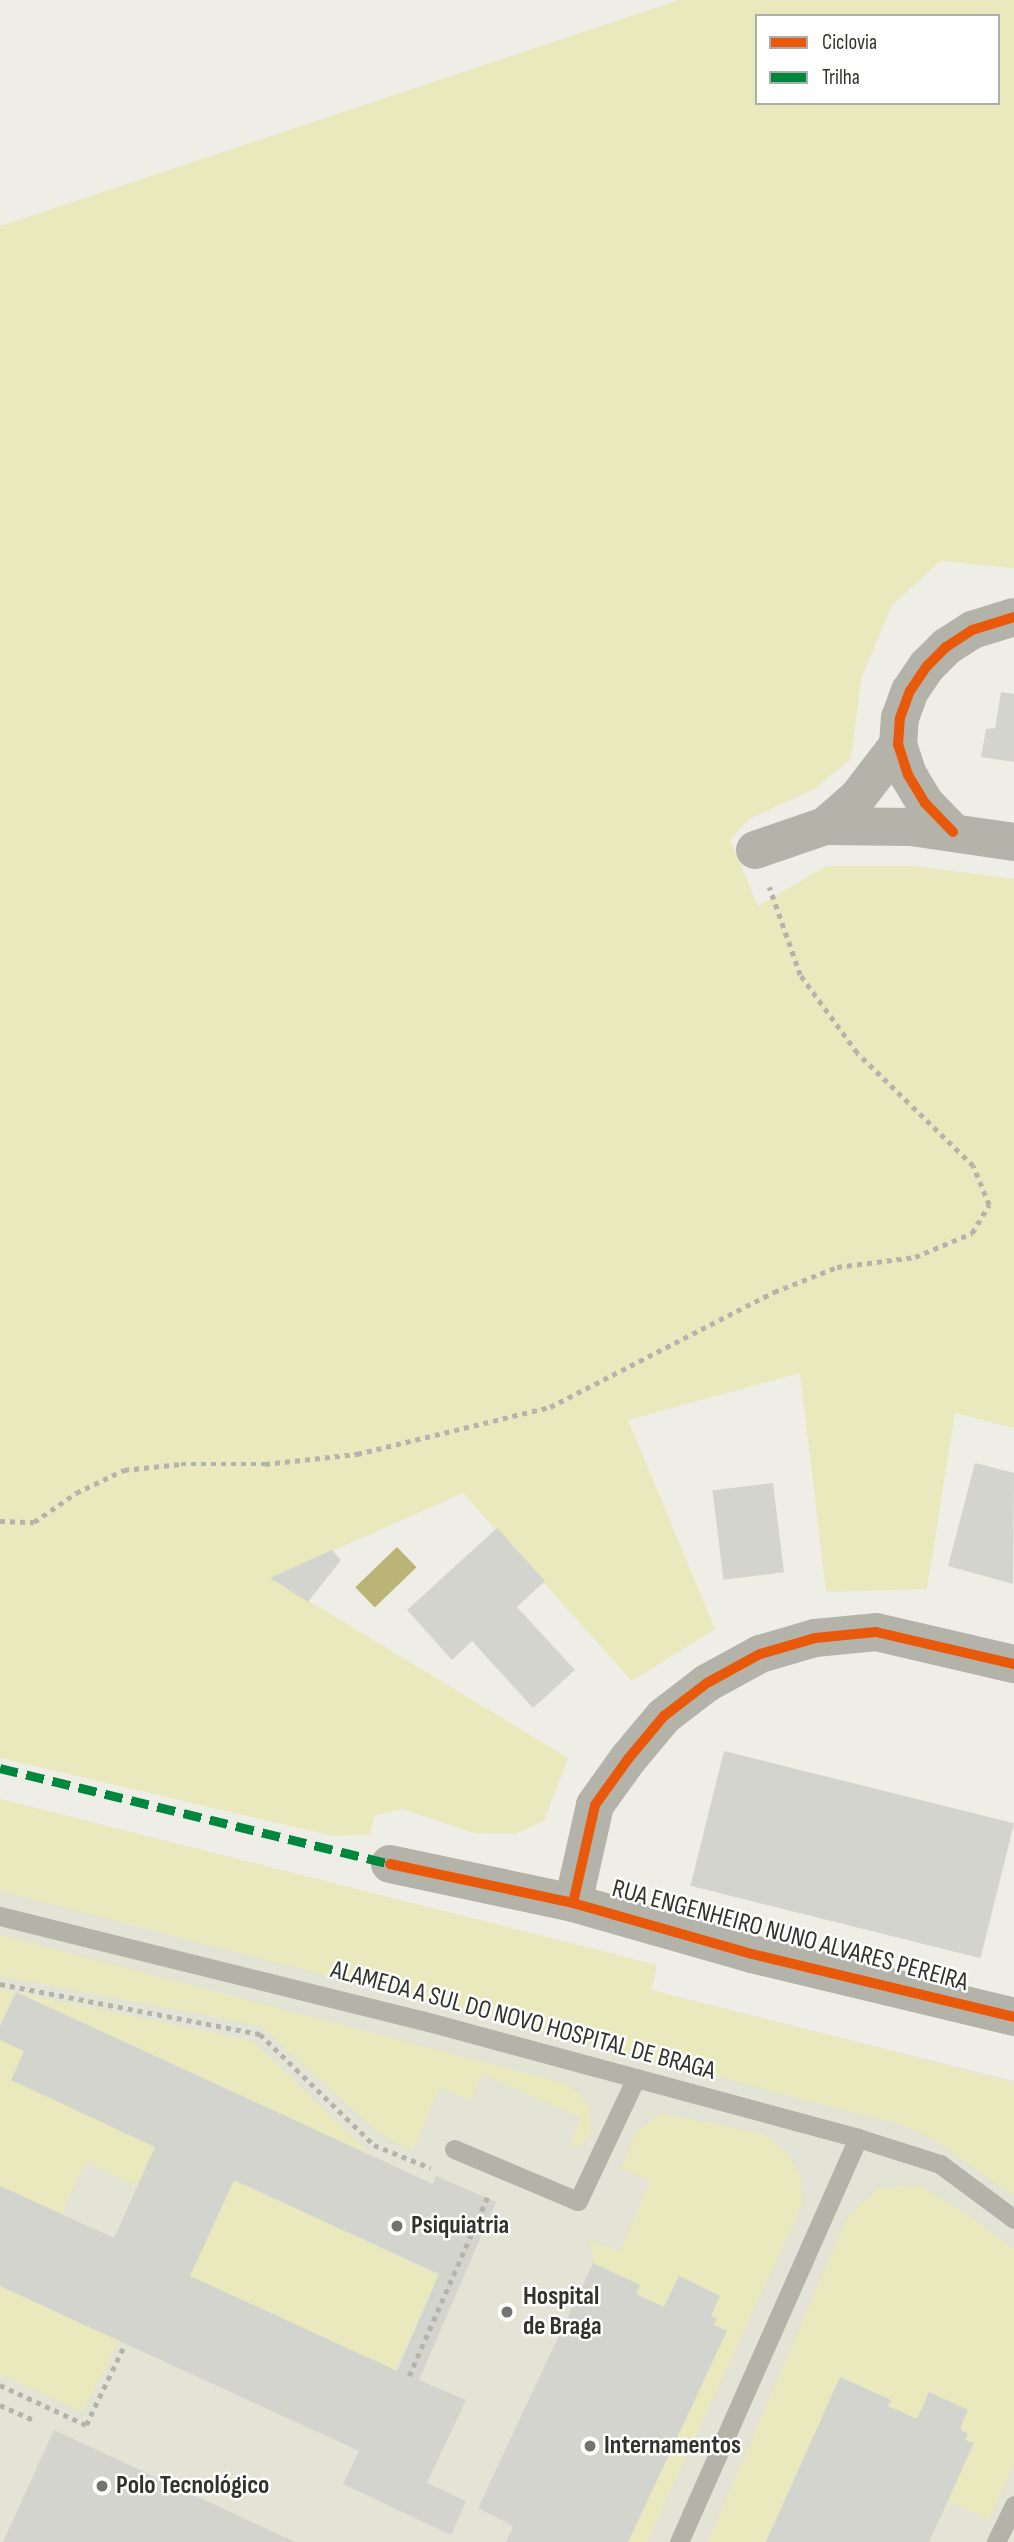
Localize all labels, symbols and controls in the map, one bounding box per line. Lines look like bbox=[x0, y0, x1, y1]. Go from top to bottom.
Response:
legend bbox=[755, 14, 1000, 105]
text: Ciclovia bbox=[822, 30, 877, 55]
text: Trilha bbox=[822, 65, 860, 90]
street label: RUA ENGENHEIRO NUNO ALVARES PEREIRA bbox=[609, 1873, 971, 1999]
street label: ALAMEDA A SUL DO NOVO HOSPITAL DE BRAGA bbox=[327, 1955, 719, 2087]
place label: Psiquiatria bbox=[411, 2210, 509, 2242]
marker: Psiquiatria bbox=[389, 2218, 405, 2234]
place label: Hospital de Braga bbox=[523, 2281, 602, 2342]
marker: Hospital de Braga bbox=[497, 2302, 517, 2322]
place label: Internamentos bbox=[604, 2430, 741, 2462]
marker: Internamentos bbox=[582, 2438, 598, 2454]
place label: Polo Tecnológico bbox=[116, 2470, 269, 2502]
marker: Polo Tecnológico bbox=[94, 2478, 110, 2494]

